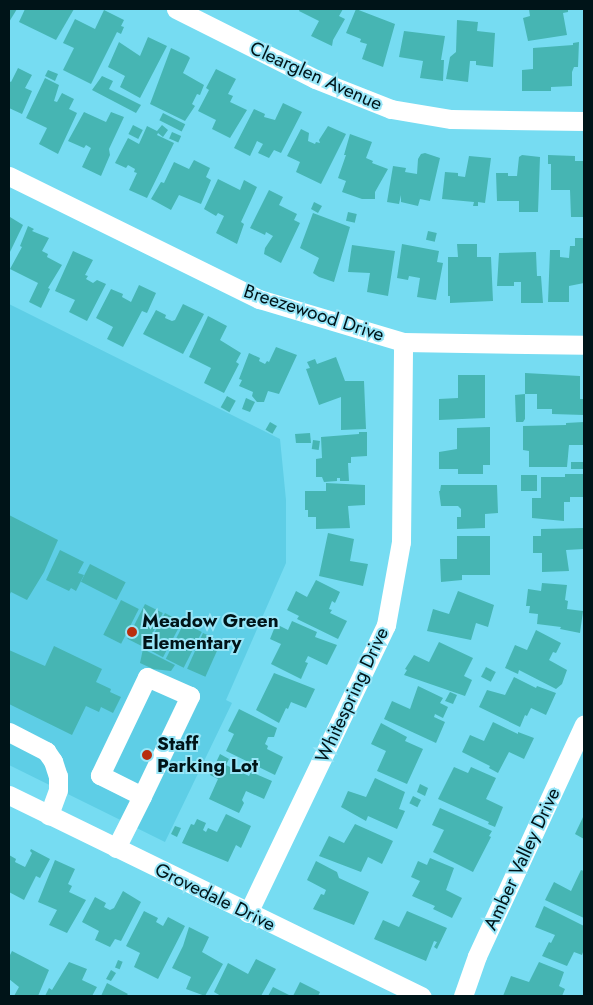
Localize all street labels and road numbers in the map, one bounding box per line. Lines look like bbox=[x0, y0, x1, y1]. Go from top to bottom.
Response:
street label: Clearglen Avenue bbox=[246, 37, 386, 115]
street label: Breezewood Drive bbox=[241, 280, 387, 346]
street label: Whitespring Drive bbox=[311, 624, 393, 766]
street label: Amber Valley Drive bbox=[479, 784, 565, 934]
street label: Grovedale Drive bbox=[151, 858, 279, 936]

